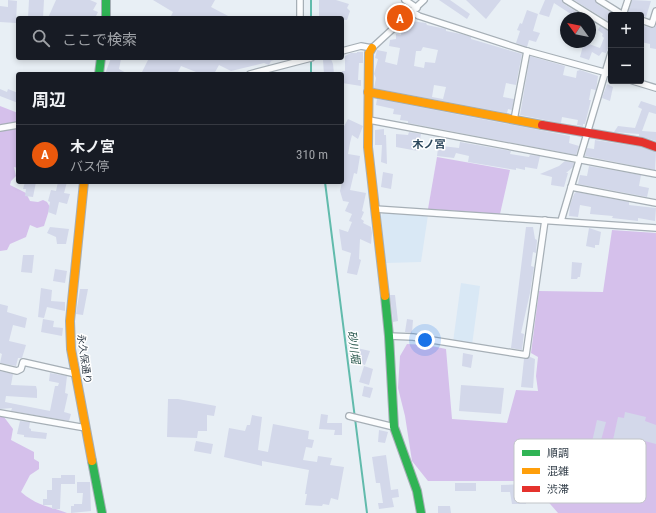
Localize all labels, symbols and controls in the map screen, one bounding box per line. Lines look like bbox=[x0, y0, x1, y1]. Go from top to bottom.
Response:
pin: A bbox=[387, 3, 413, 33]
north arrow bbox=[560, 12, 596, 48]
map controls bbox=[608, 12, 644, 84]
button: + bbox=[608, 12, 644, 48]
search box bbox=[16, 16, 344, 60]
icon: search bbox=[30, 27, 52, 49]
text: ここで検索 bbox=[62, 31, 137, 49]
button: − bbox=[608, 48, 644, 84]
text: 周辺 bbox=[32, 90, 66, 110]
text: 木ノ宮 bbox=[70, 138, 115, 156]
district label: 木ノ宮 bbox=[413, 138, 446, 151]
text: A bbox=[41, 147, 49, 162]
text: 310 m bbox=[296, 147, 328, 162]
text: バス停 bbox=[70, 159, 109, 174]
water label: 砂川堀 bbox=[345, 330, 362, 366]
your location bbox=[415, 330, 435, 350]
street label: 永久保通り bbox=[76, 334, 93, 385]
legend bbox=[514, 439, 646, 503]
text: 順調 bbox=[547, 447, 569, 460]
text: 混雑 bbox=[547, 465, 569, 478]
text: 渋滞 bbox=[547, 483, 569, 496]

